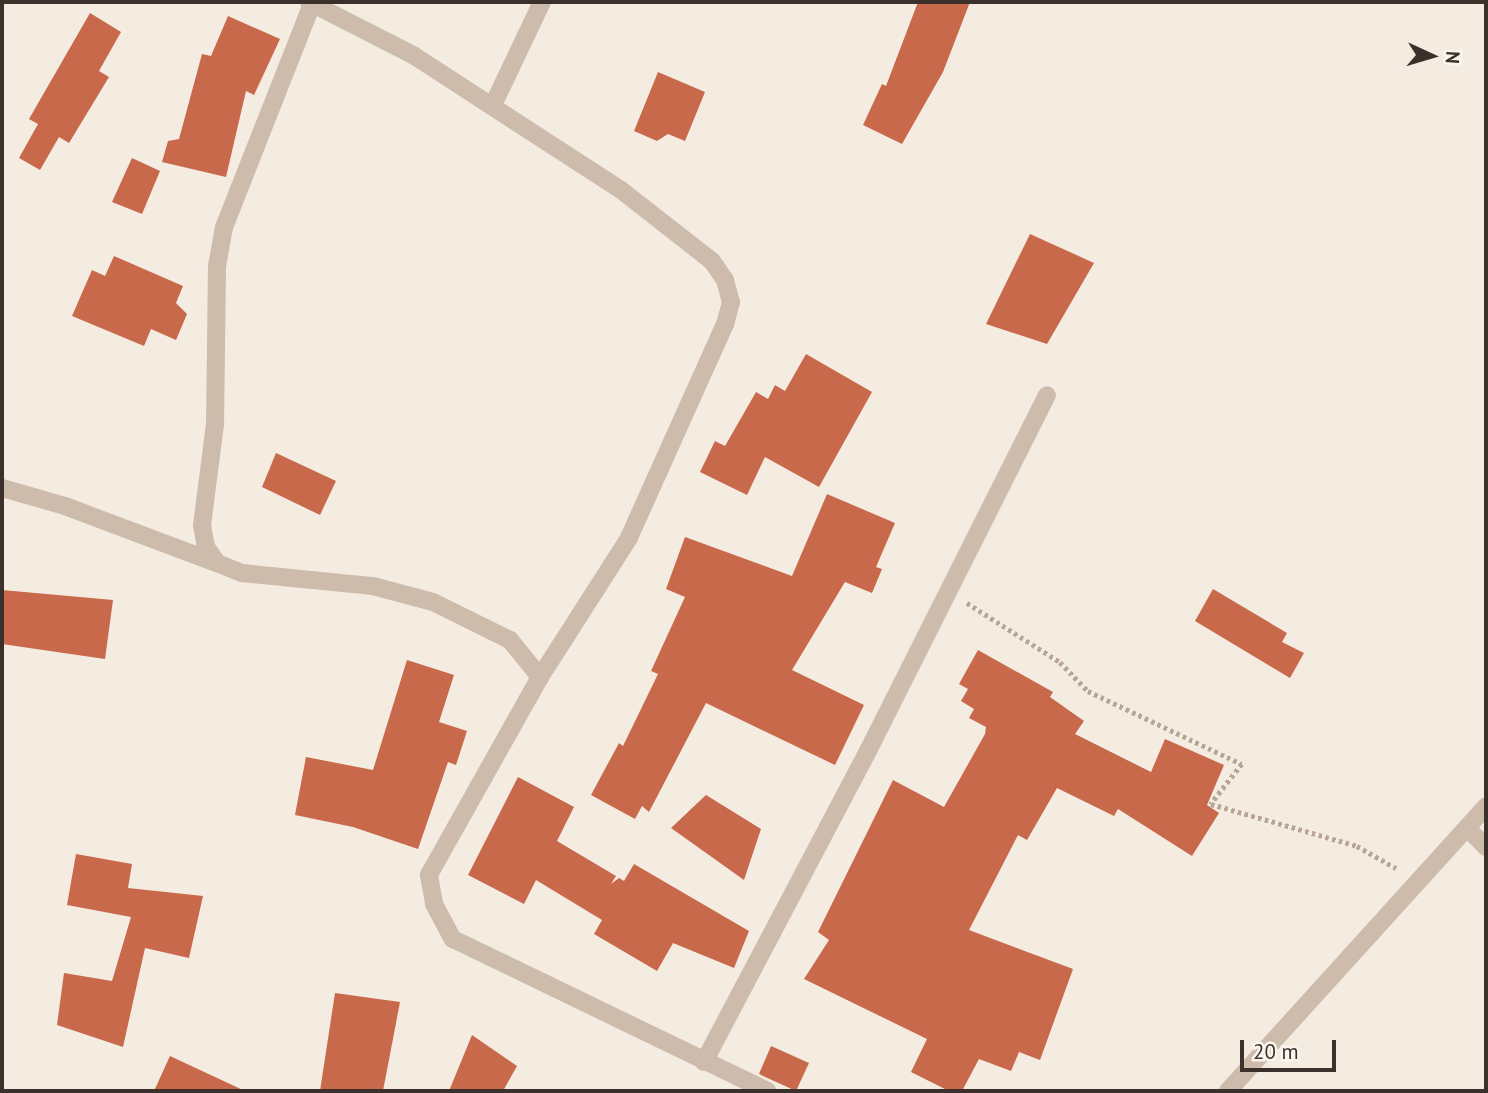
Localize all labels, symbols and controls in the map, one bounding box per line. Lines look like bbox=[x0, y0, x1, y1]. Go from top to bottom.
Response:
north arrow bbox=[1397, 21, 1467, 91]
text: N bbox=[1441, 50, 1465, 65]
scale bar bbox=[1243, 1026, 1339, 1070]
text: 20 m bbox=[1253, 1038, 1299, 1065]

